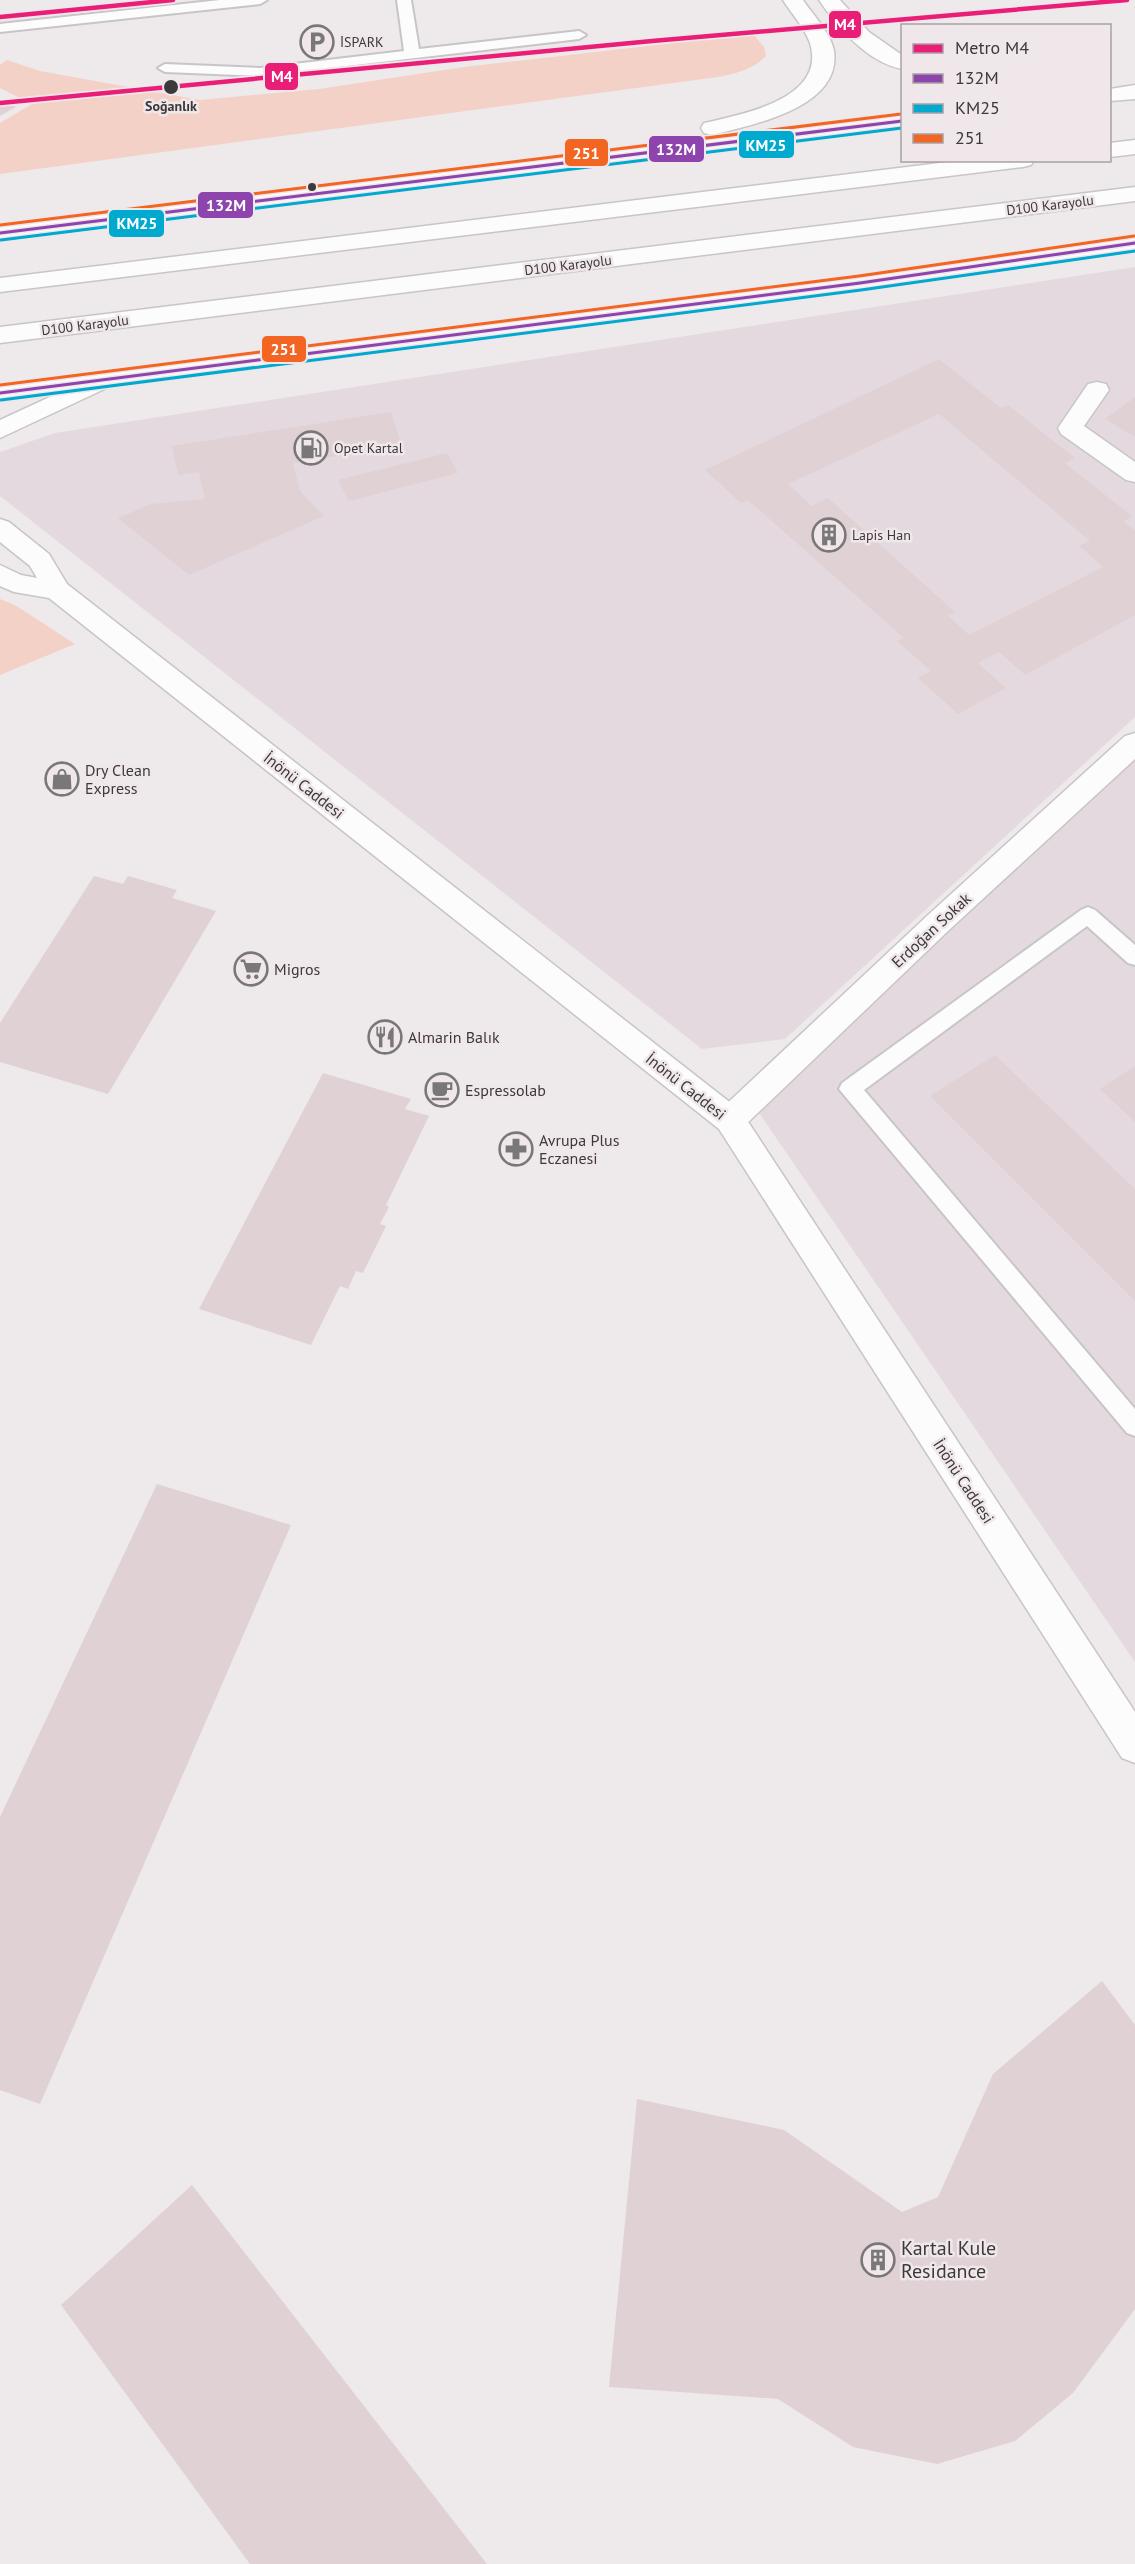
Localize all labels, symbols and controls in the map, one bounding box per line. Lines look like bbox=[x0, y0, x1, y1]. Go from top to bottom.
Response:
line badge: M4 bbox=[828, 10, 862, 39]
text: M4 bbox=[834, 14, 856, 34]
parking icon: İSPARK bbox=[299, 24, 335, 60]
legend bbox=[901, 24, 1111, 162]
place label: İSPARK bbox=[340, 33, 384, 51]
text: Metro M4 bbox=[955, 36, 1029, 59]
line badge: M4 bbox=[264, 62, 299, 91]
text: M4 bbox=[271, 66, 293, 86]
text: 132M bbox=[955, 66, 999, 89]
marker: Soğanlık bbox=[162, 78, 180, 96]
text: KM25 bbox=[955, 96, 1000, 119]
place label: Soğanlık bbox=[145, 97, 197, 115]
text: 251 bbox=[955, 126, 984, 149]
line badge: KM25 bbox=[738, 130, 795, 159]
line badge: 132M bbox=[648, 135, 705, 163]
text: KM25 bbox=[746, 135, 786, 155]
line badge: 251 bbox=[564, 138, 609, 167]
text: 132M bbox=[656, 139, 696, 159]
text: 251 bbox=[572, 143, 600, 163]
unlabelled marker bbox=[306, 181, 318, 193]
line badge: 132M bbox=[197, 191, 254, 219]
street label: D100 Karayolu bbox=[1005, 191, 1095, 219]
text: 132M bbox=[206, 195, 246, 215]
line badge: KM25 bbox=[108, 209, 165, 238]
text: KM25 bbox=[117, 213, 157, 233]
street label: D100 Karayolu bbox=[523, 251, 613, 279]
street label: D100 Karayolu bbox=[40, 311, 130, 339]
line badge: 251 bbox=[261, 335, 307, 363]
text: 251 bbox=[270, 339, 298, 359]
fuel station icon: Opet Kartal bbox=[293, 430, 329, 466]
place label: Opet Kartal bbox=[334, 439, 403, 457]
building icon: Lapis Han bbox=[811, 517, 847, 553]
place label: Lapis Han bbox=[852, 526, 911, 544]
street label: İnönü Caddesi bbox=[260, 747, 348, 823]
place label: Dry Clean Express bbox=[85, 760, 151, 798]
shop icon: Dry Clean Express bbox=[44, 761, 80, 797]
street label: Erdoğan Sokak bbox=[887, 888, 975, 972]
supermarket icon: Migros bbox=[233, 951, 269, 987]
place label: Migros bbox=[274, 959, 321, 979]
restaurant icon: Almarin Balık bbox=[367, 1019, 403, 1055]
place label: Almarin Balık bbox=[408, 1027, 500, 1047]
street label: İnönü Caddesi bbox=[642, 1048, 730, 1124]
cafe icon: Espressolab bbox=[424, 1072, 460, 1108]
place label: Espressolab bbox=[465, 1080, 546, 1100]
place label: Avrupa Plus Eczanesi bbox=[539, 1130, 620, 1168]
pharmacy icon: Avrupa Plus Eczanesi bbox=[498, 1131, 534, 1167]
street label: İnönü Caddesi bbox=[929, 1435, 999, 1527]
place label: Kartal Kule Residance bbox=[901, 2235, 996, 2284]
building icon: Kartal Kule Residance bbox=[860, 2242, 896, 2278]

